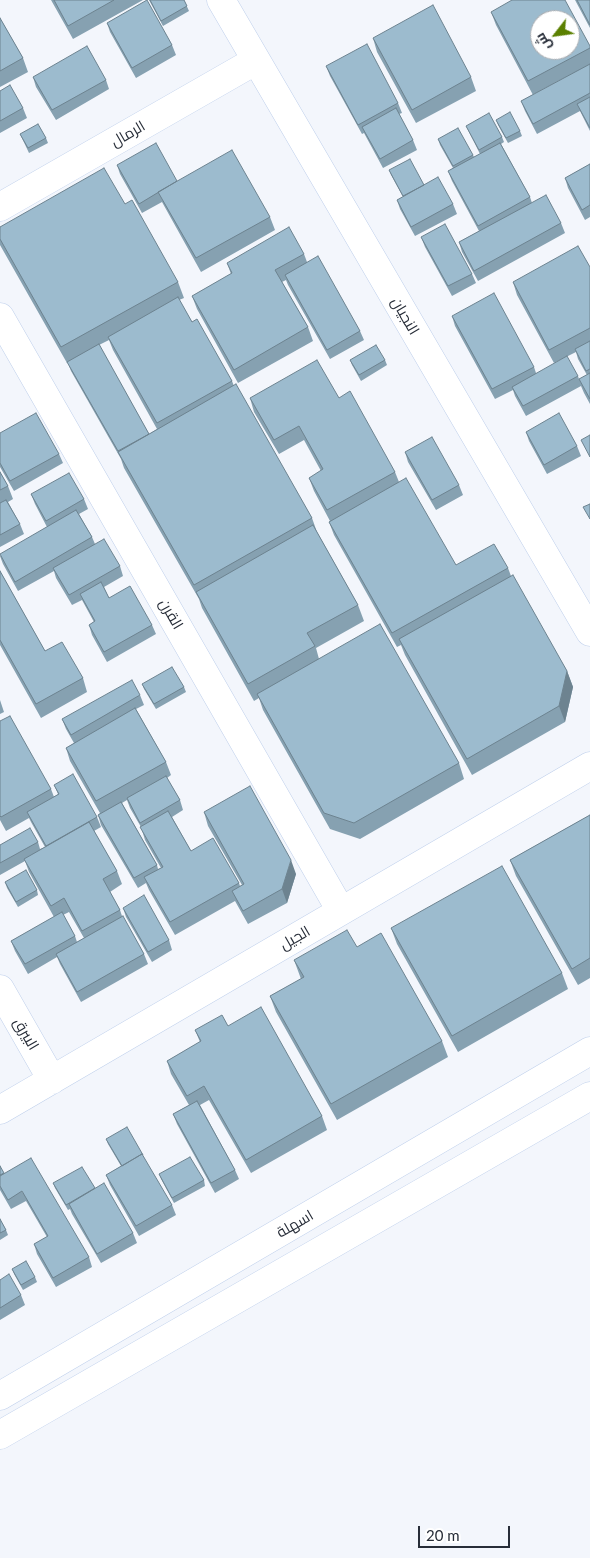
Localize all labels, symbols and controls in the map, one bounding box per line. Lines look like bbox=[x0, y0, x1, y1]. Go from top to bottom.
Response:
north arrow bbox=[530, 10, 580, 60]
text: ش bbox=[531, 30, 554, 54]
street label: الرمال bbox=[108, 117, 148, 151]
street label: النجيان bbox=[387, 294, 423, 338]
street label: القرن bbox=[155, 596, 187, 632]
street label: الجيل bbox=[277, 922, 313, 954]
street label: البيرق bbox=[10, 1015, 42, 1053]
street label: اسهلة bbox=[273, 1206, 317, 1242]
scale bar bbox=[420, 1516, 512, 1548]
text: 20 m bbox=[426, 1526, 460, 1544]

